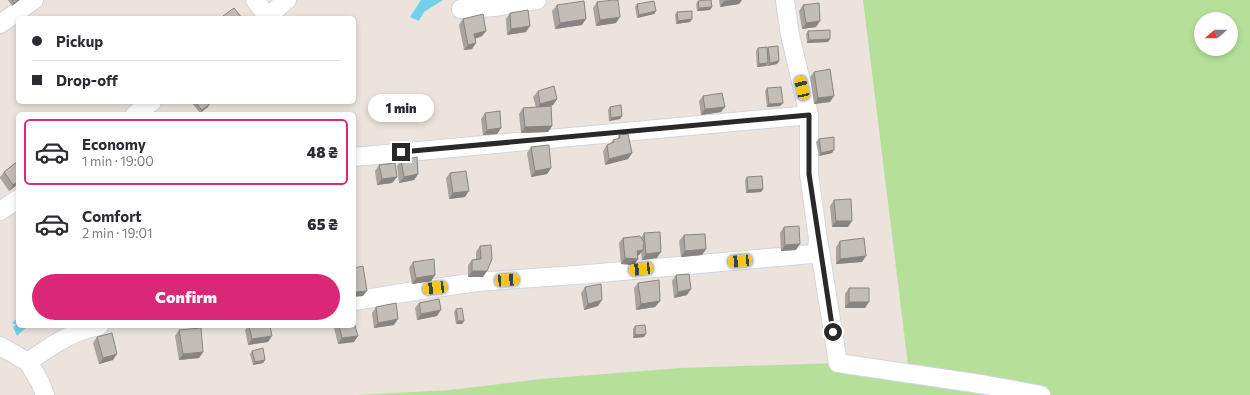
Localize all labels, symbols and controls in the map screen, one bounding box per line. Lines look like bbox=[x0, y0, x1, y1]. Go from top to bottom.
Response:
north arrow bbox=[1194, 12, 1238, 56]
map controls bbox=[1194, 12, 1238, 56]
text: Pickup bbox=[56, 32, 103, 50]
text: Drop-off bbox=[56, 71, 118, 89]
car bbox=[793, 75, 811, 101]
callout: 1 min bbox=[368, 94, 434, 122]
text: 1 min bbox=[385, 100, 417, 116]
icon: car bbox=[34, 134, 70, 170]
text: Economy bbox=[82, 135, 146, 153]
text: 48 ₴ bbox=[307, 143, 338, 161]
route end bbox=[392, 143, 410, 161]
text: 1 min · 19:00 bbox=[82, 153, 154, 169]
icon: car bbox=[34, 206, 70, 242]
text: Comfort bbox=[82, 207, 142, 225]
text: 65 ₴ bbox=[307, 215, 338, 233]
text: 2 min · 19:01 bbox=[82, 225, 152, 241]
car bbox=[728, 254, 752, 268]
car bbox=[628, 262, 654, 276]
car bbox=[495, 273, 519, 287]
button: Confirm bbox=[32, 274, 340, 320]
car bbox=[422, 281, 448, 295]
route start bbox=[824, 323, 842, 341]

